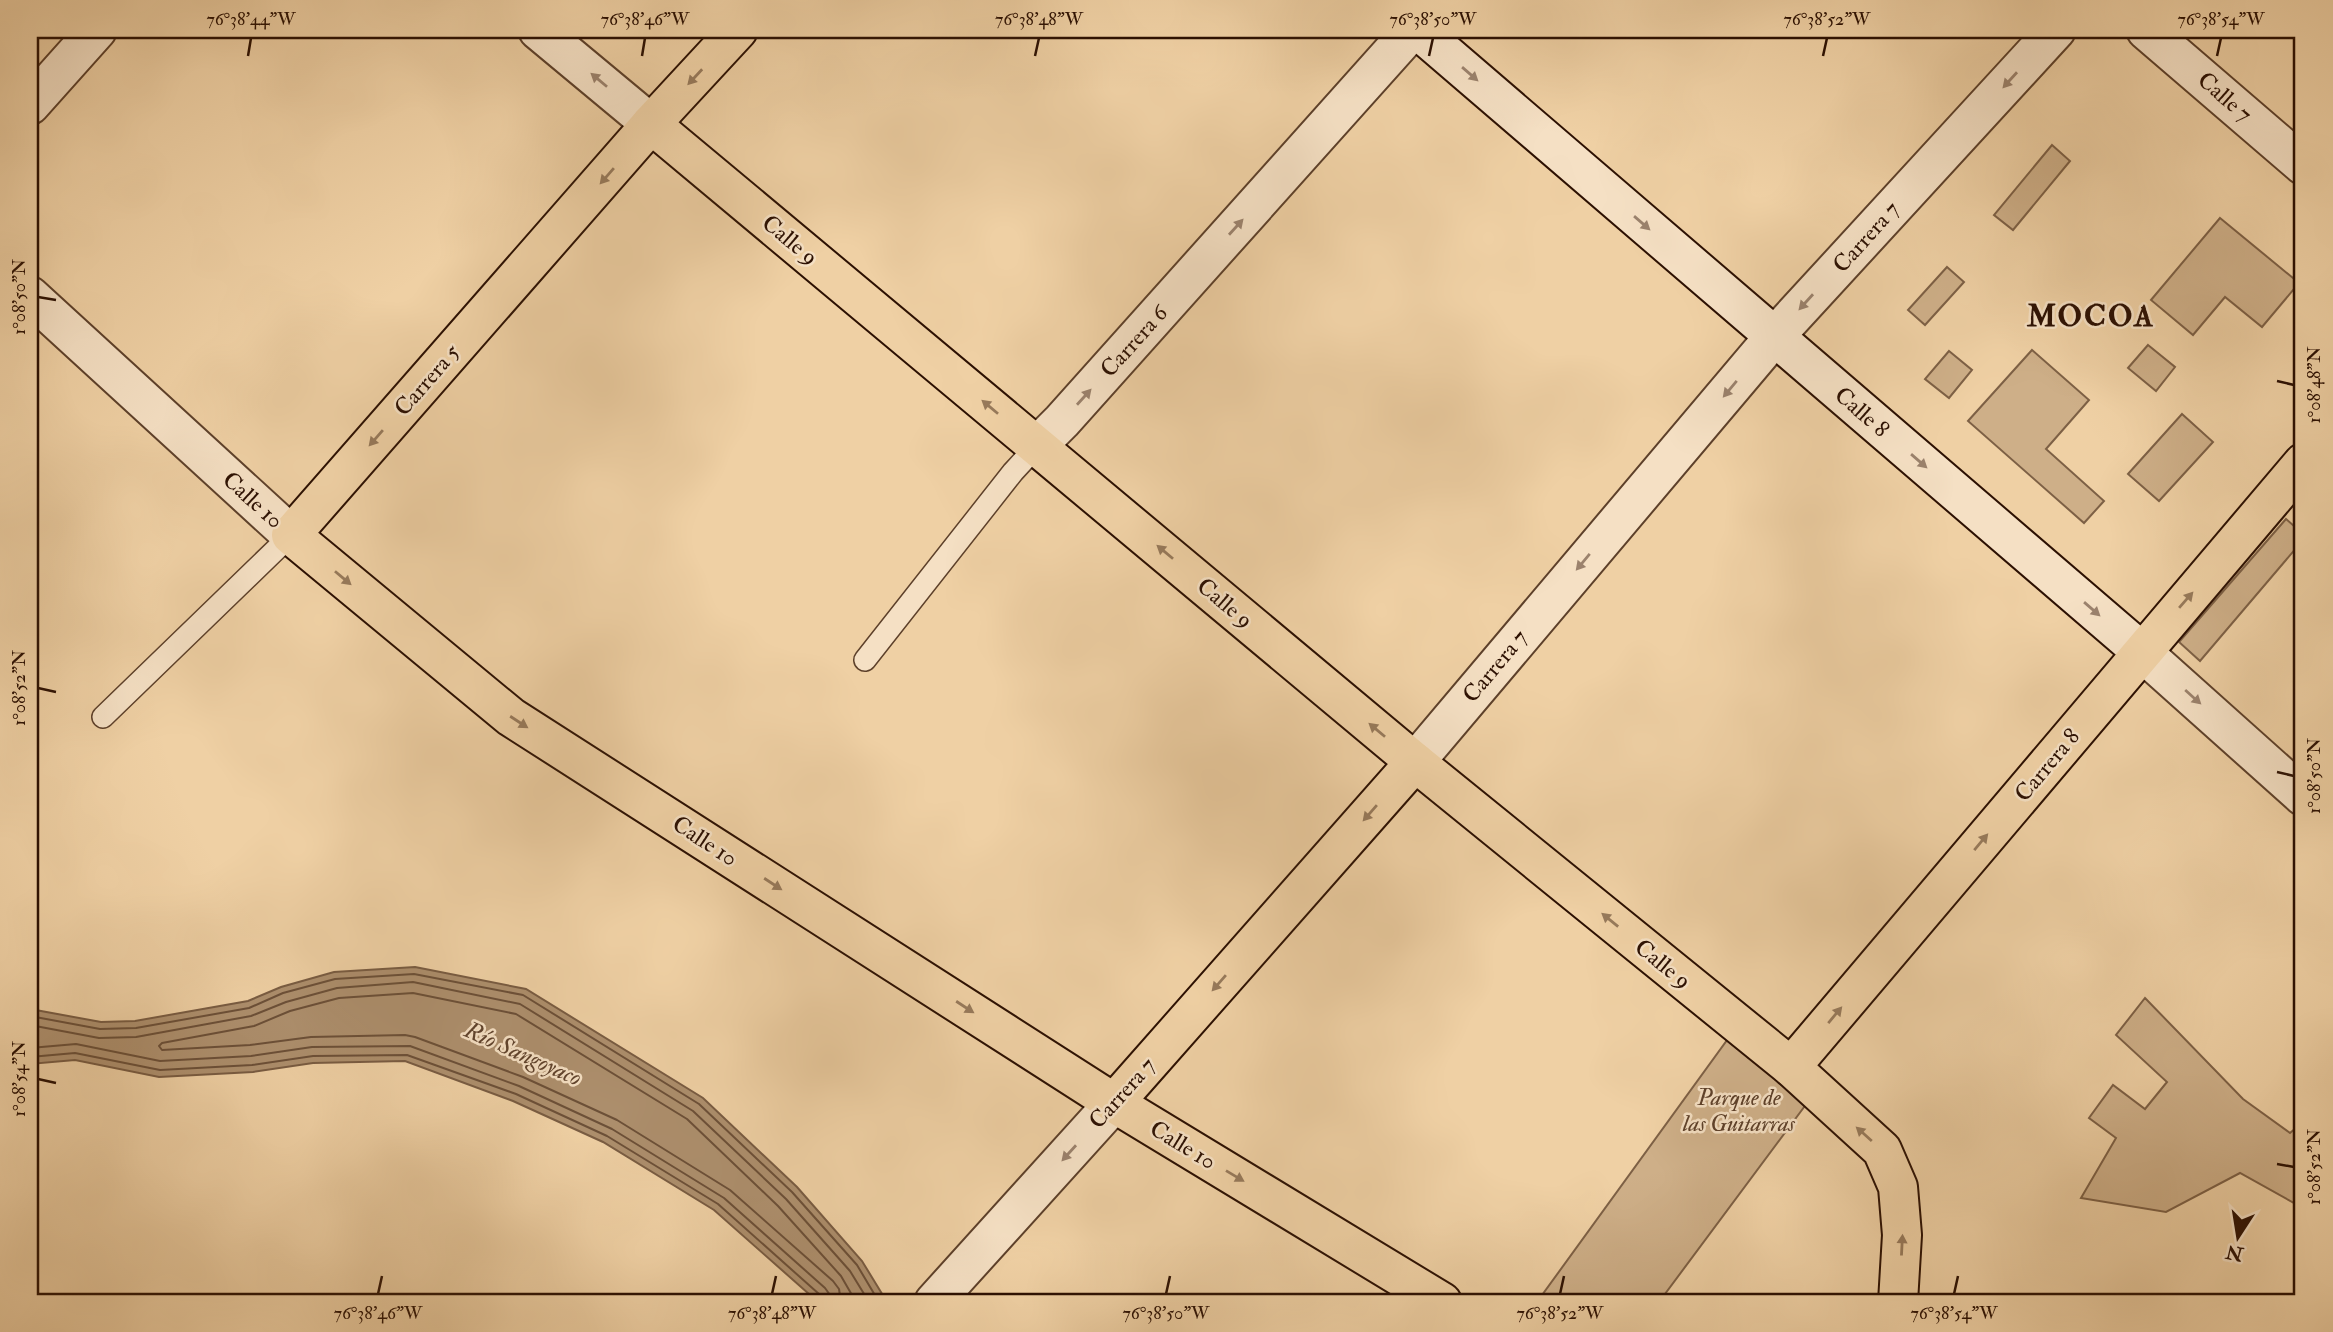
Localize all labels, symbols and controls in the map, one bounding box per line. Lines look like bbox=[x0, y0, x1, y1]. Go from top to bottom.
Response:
text: 76°38'44"W bbox=[206, 8, 296, 31]
text: 76°38'46"W bbox=[601, 8, 690, 31]
text: 76°38'48"W bbox=[995, 8, 1084, 31]
text: 76°38'50"W bbox=[1390, 8, 1477, 31]
text: 76°38'52"W bbox=[1784, 8, 1871, 31]
text: 76°38'54"W bbox=[2178, 8, 2265, 31]
street label: Calle 7 bbox=[2192, 65, 2259, 129]
one-way arrow bbox=[1461, 66, 1479, 82]
one-way arrow bbox=[687, 68, 703, 85]
one-way arrow bbox=[2002, 71, 2018, 88]
one-way arrow bbox=[590, 73, 607, 88]
one-way arrow bbox=[600, 167, 615, 184]
street label: Carrera 7 bbox=[1826, 195, 1906, 279]
street label: Calle 9 bbox=[756, 208, 824, 272]
one-way arrow bbox=[1633, 215, 1651, 231]
one-way arrow bbox=[1228, 218, 1244, 236]
text: 1°08'50"N bbox=[8, 259, 31, 335]
one-way arrow bbox=[1799, 293, 1815, 310]
street label: Carrera 6 bbox=[1094, 298, 1175, 383]
district label: MOCOA bbox=[2026, 298, 2155, 335]
street label: Carrera 5 bbox=[388, 338, 466, 422]
text: 1°08'48"N bbox=[2303, 346, 2326, 424]
one-way arrow bbox=[1722, 380, 1738, 398]
street label: Calle 8 bbox=[1829, 380, 1895, 444]
one-way arrow bbox=[1076, 388, 1091, 405]
one-way arrow bbox=[981, 399, 999, 414]
one-way arrow bbox=[368, 430, 384, 447]
one-way arrow bbox=[1910, 453, 1928, 469]
street label: Calle 10 bbox=[216, 465, 290, 535]
one-way arrow bbox=[1156, 545, 1174, 560]
one-way arrow bbox=[1576, 554, 1591, 571]
one-way arrow bbox=[335, 570, 352, 585]
street label: Calle 9 bbox=[1191, 571, 1259, 635]
one-way arrow bbox=[2178, 591, 2194, 609]
one-way arrow bbox=[2083, 601, 2101, 617]
street label: Carrera 7 bbox=[1456, 623, 1534, 708]
text: 1°08'52"N bbox=[8, 650, 31, 726]
one-way arrow bbox=[2184, 689, 2201, 705]
one-way arrow bbox=[510, 715, 529, 728]
one-way arrow bbox=[1368, 722, 1386, 737]
street label: Carrera 8 bbox=[2008, 722, 2086, 807]
text: 1°08'50"N bbox=[2303, 738, 2326, 814]
one-way arrow bbox=[1362, 804, 1378, 822]
street label: Calle 10 bbox=[667, 809, 743, 873]
one-way arrow bbox=[1974, 833, 1989, 851]
one-way arrow bbox=[763, 878, 783, 891]
one-way arrow bbox=[1601, 913, 1619, 928]
street label: Calle 9 bbox=[1629, 933, 1697, 995]
one-way arrow bbox=[1212, 974, 1228, 991]
one-way arrow bbox=[955, 1000, 974, 1013]
one-way arrow bbox=[1827, 1007, 1842, 1025]
water label: Río Sangoyaco bbox=[459, 1014, 586, 1094]
text: 1°08'54"N bbox=[8, 1041, 31, 1117]
street label: Carrera 7 bbox=[1082, 1051, 1162, 1135]
park label: Parque de las Guitarras bbox=[1682, 1083, 1796, 1138]
street label: Calle 10 bbox=[1145, 1114, 1221, 1176]
one-way arrow bbox=[1855, 1126, 1873, 1142]
text: 1°08'52"N bbox=[2303, 1129, 2326, 1205]
one-way arrow bbox=[1061, 1144, 1077, 1161]
one-way arrow bbox=[1226, 1170, 1245, 1183]
north arrow bbox=[2204, 1202, 2274, 1272]
one-way arrow bbox=[1896, 1234, 1907, 1256]
text: N bbox=[2223, 1239, 2246, 1266]
text: 76°38'46"W bbox=[334, 1302, 423, 1325]
text: 76°38'48"W bbox=[728, 1302, 817, 1325]
text: 76°38'50"W bbox=[1123, 1302, 1210, 1325]
text: 76°38'52"W bbox=[1517, 1302, 1604, 1325]
text: 76°38'54"W bbox=[1911, 1302, 1998, 1325]

